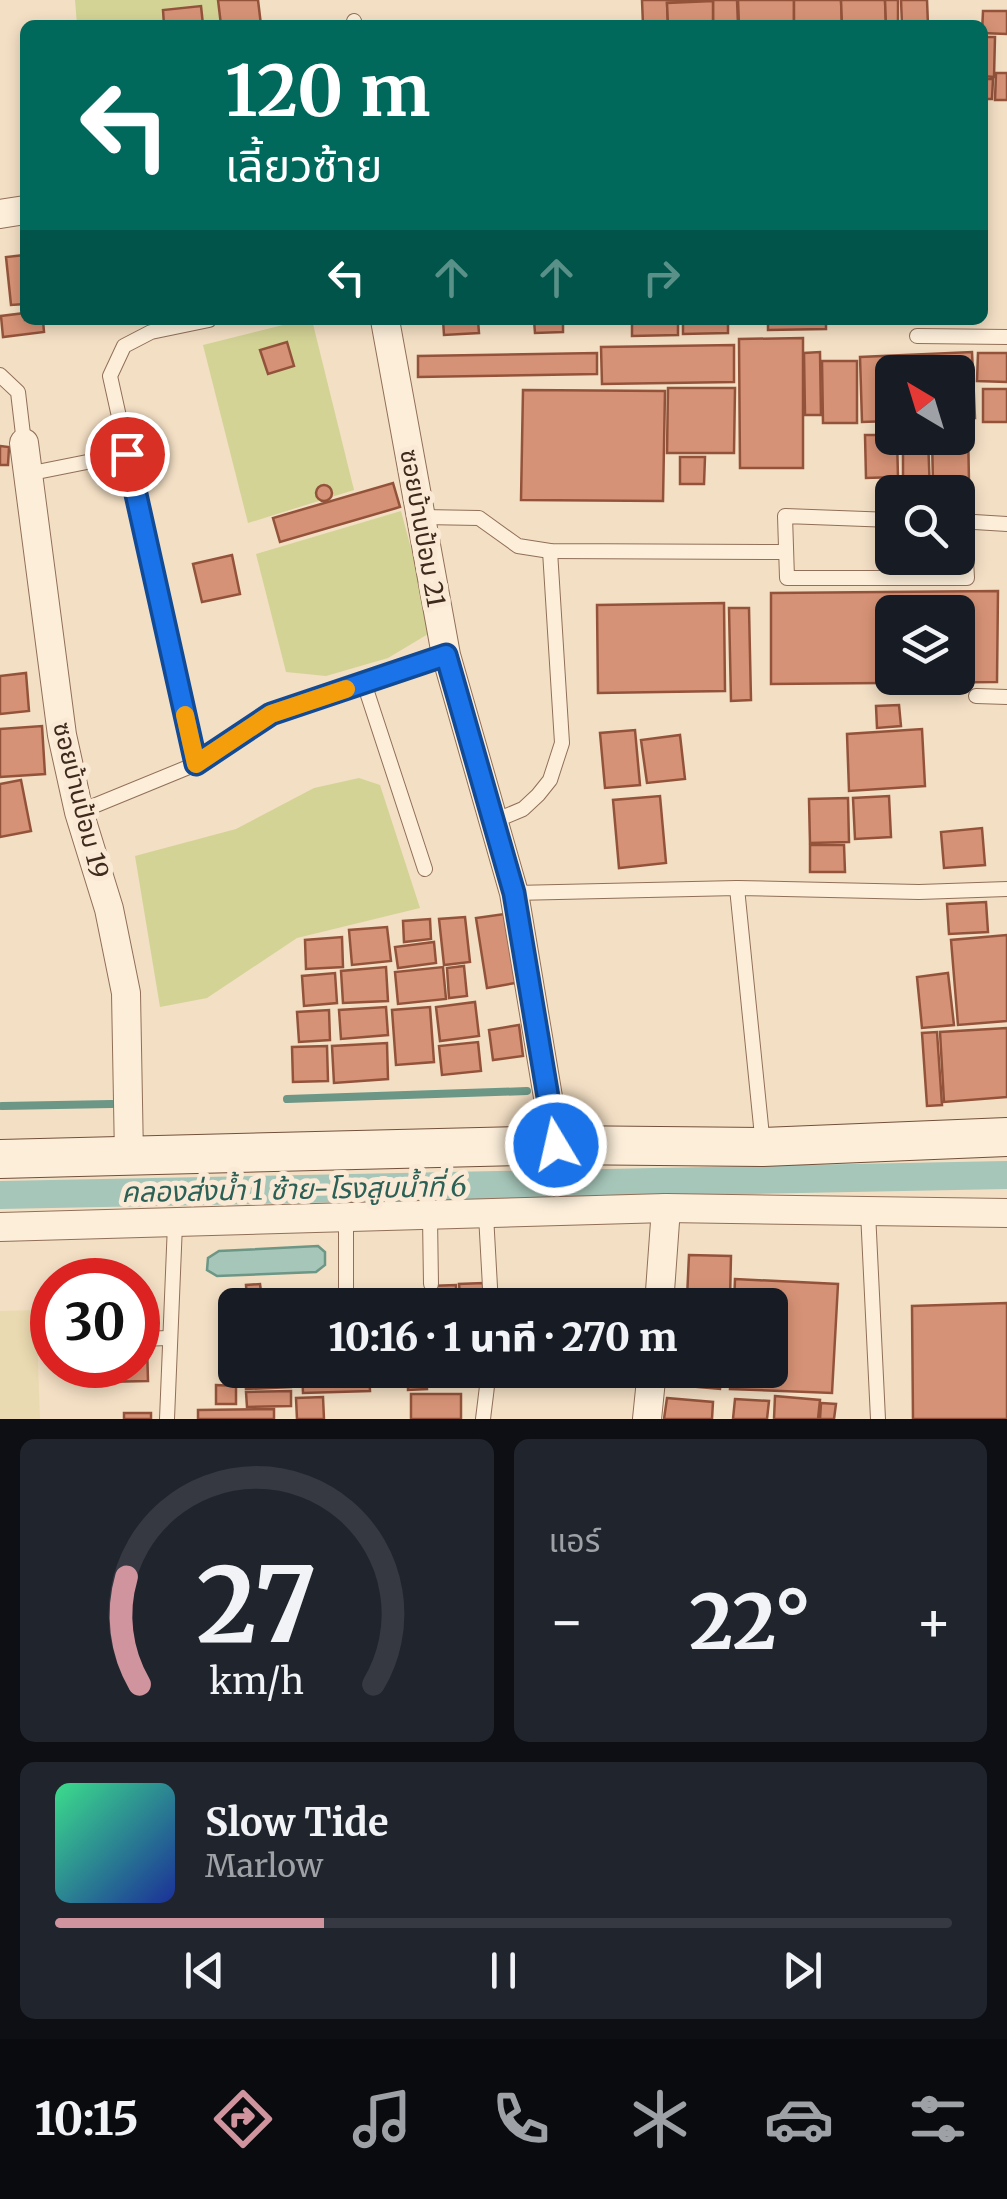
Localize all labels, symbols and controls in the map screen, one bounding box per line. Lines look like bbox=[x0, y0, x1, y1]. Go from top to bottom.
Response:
text: 120 m bbox=[225, 47, 430, 135]
icon: left bbox=[60, 60, 190, 190]
text: เลี้ยวซ้าย bbox=[225, 138, 382, 194]
icon: left bbox=[319, 250, 374, 305]
icon: ahead bbox=[424, 250, 479, 305]
icon: ahead bbox=[529, 250, 584, 305]
icon: right bbox=[634, 250, 689, 305]
north arrow bbox=[875, 355, 975, 455]
map controls bbox=[875, 355, 975, 695]
pin bbox=[85, 412, 170, 497]
icon: arrive bbox=[100, 427, 155, 482]
street label: ซอยบ้านป้อม 21 bbox=[393, 447, 453, 609]
button: search bbox=[875, 475, 975, 575]
button: layers bbox=[875, 595, 975, 695]
street label: ซอยบ้านป้อม 19 bbox=[46, 719, 116, 881]
position arrow bbox=[504, 1093, 608, 1197]
water label: คลองส่งน้ำ 1 ซ้าย-โรงสูบน้ำที่ 6 bbox=[121, 1167, 467, 1210]
speed limit sign: 30 bbox=[30, 1258, 160, 1388]
text: 10:16 · 1 นาที · 270 m bbox=[329, 1314, 677, 1361]
text: แอร์ bbox=[549, 1521, 600, 1561]
text: 27 bbox=[197, 1540, 317, 1670]
text: 22° bbox=[689, 1575, 811, 1669]
text: − bbox=[549, 1587, 585, 1656]
text: + bbox=[915, 1587, 952, 1656]
text: km/h bbox=[209, 1659, 304, 1704]
text: Slow Tide bbox=[205, 1799, 389, 1846]
text: Marlow bbox=[205, 1846, 323, 1886]
icon: previous bbox=[177, 1943, 232, 1998]
icon: pause bbox=[476, 1943, 531, 1998]
icon: next bbox=[775, 1943, 830, 1998]
icon: directions bbox=[208, 2084, 278, 2154]
icon: music bbox=[347, 2084, 417, 2154]
icon: phone bbox=[486, 2084, 556, 2154]
icon: climate bbox=[625, 2084, 695, 2154]
icon: car bbox=[764, 2084, 834, 2154]
icon: filters bbox=[903, 2084, 973, 2154]
text: 10:15 bbox=[34, 2091, 139, 2147]

